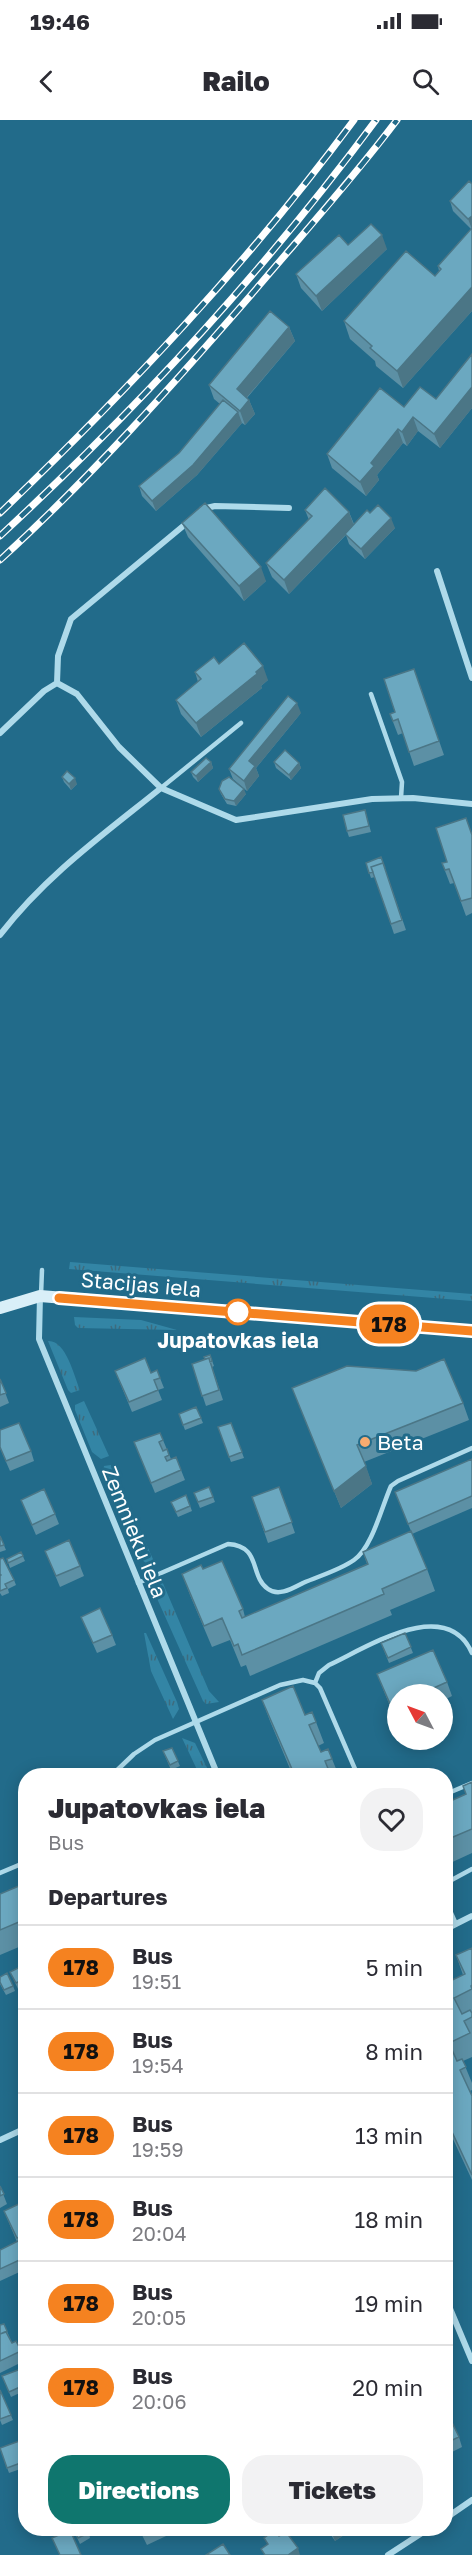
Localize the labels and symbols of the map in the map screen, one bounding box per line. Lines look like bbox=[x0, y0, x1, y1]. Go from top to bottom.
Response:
street label: Stacijas iela bbox=[80, 1266, 202, 1302]
marker: Jupatovkas iela bbox=[225, 1299, 251, 1325]
line badge: 178 bbox=[354, 1304, 424, 1344]
place label: Jupatovkas iela bbox=[157, 1327, 319, 1353]
place label: Beta bbox=[377, 1429, 424, 1455]
marker: Beta bbox=[358, 1435, 372, 1449]
street label: Zemnieku iela bbox=[97, 1462, 173, 1602]
north arrow bbox=[387, 1684, 453, 1750]

